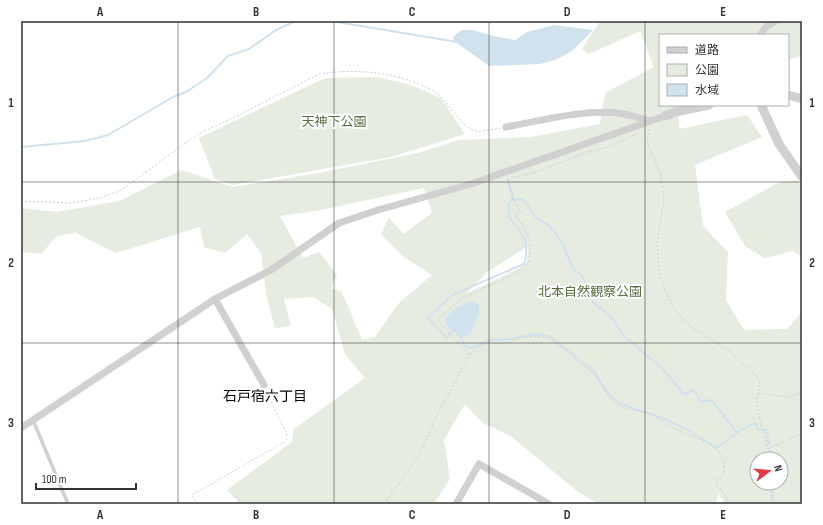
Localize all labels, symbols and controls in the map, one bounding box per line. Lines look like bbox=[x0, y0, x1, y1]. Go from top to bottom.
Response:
text: A bbox=[96, 4, 104, 20]
text: B bbox=[253, 4, 259, 20]
text: C bbox=[409, 4, 416, 20]
text: D bbox=[564, 4, 571, 20]
text: E bbox=[720, 4, 726, 20]
legend bbox=[659, 34, 789, 106]
text: 道路 bbox=[695, 43, 719, 58]
text: 公園 bbox=[695, 63, 719, 78]
text: 水域 bbox=[695, 83, 719, 98]
text: 1 bbox=[8, 95, 14, 111]
text: 1 bbox=[809, 95, 815, 111]
park label: 天神下公園 bbox=[301, 114, 367, 130]
text: 2 bbox=[8, 255, 14, 271]
text: 2 bbox=[809, 255, 815, 271]
park label: 北本自然観察公園 bbox=[538, 284, 642, 300]
district label: 石戸宿六丁目 bbox=[223, 388, 307, 405]
text: 3 bbox=[8, 415, 14, 431]
text: 3 bbox=[809, 415, 815, 431]
north arrow bbox=[749, 451, 789, 491]
text: N bbox=[771, 464, 785, 473]
scale bar bbox=[36, 465, 136, 491]
text: 100 m bbox=[42, 472, 67, 487]
text: A bbox=[96, 507, 104, 523]
text: B bbox=[253, 507, 259, 523]
text: C bbox=[409, 507, 416, 523]
text: D bbox=[564, 507, 571, 523]
text: E bbox=[720, 507, 726, 523]

